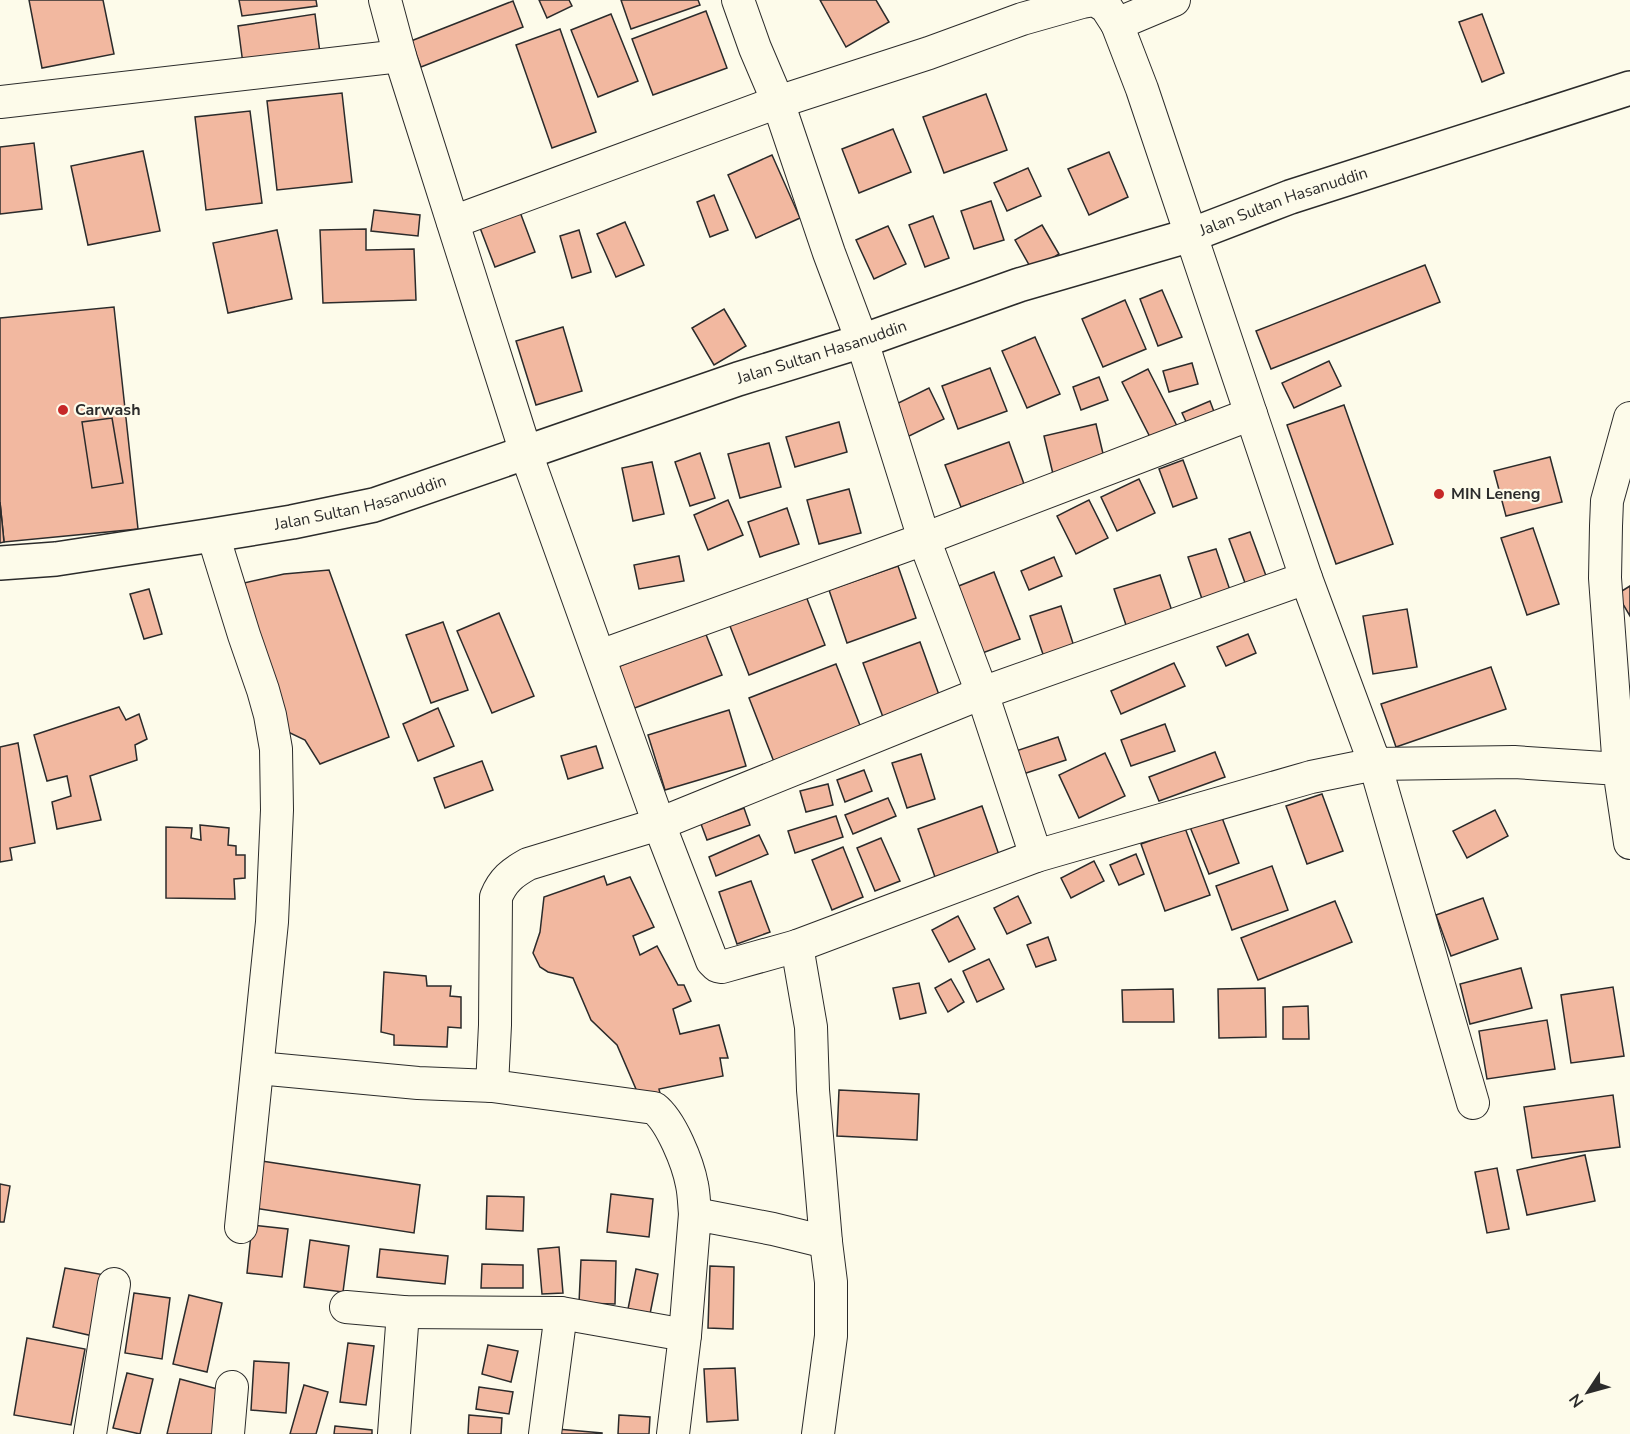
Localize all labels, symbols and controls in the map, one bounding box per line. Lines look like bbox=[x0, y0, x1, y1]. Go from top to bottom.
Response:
street label: Jalan Sultan Hasanuddin bbox=[1195, 162, 1371, 242]
street label: Jalan Sultan Hasanuddin bbox=[733, 315, 910, 390]
place label: Carwash bbox=[75, 399, 141, 421]
marker: Carwash bbox=[56, 403, 70, 417]
street label: Jalan Sultan Hasanuddin bbox=[272, 470, 449, 536]
place label: MIN Leneng bbox=[1451, 483, 1540, 505]
marker: MIN Leneng bbox=[1432, 487, 1446, 501]
north arrow bbox=[1558, 1362, 1618, 1422]
text: N bbox=[1564, 1389, 1589, 1412]

